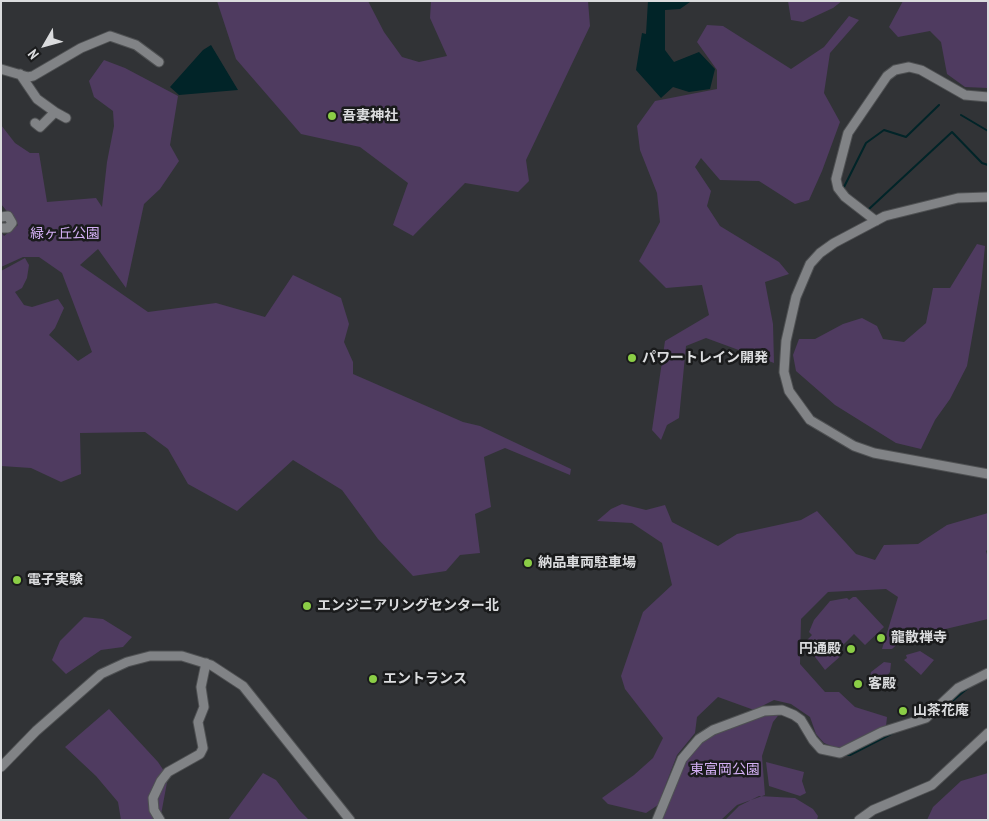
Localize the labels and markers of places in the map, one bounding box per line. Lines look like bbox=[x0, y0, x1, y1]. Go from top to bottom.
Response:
place label: 吾妻神社 bbox=[342, 108, 398, 124]
marker: 吾妻神社 bbox=[326, 110, 338, 122]
place label: パワートレイン開発 bbox=[642, 350, 768, 366]
marker: パワートレイン開発 bbox=[626, 352, 638, 364]
place label: 納品車両駐車場 bbox=[538, 555, 636, 571]
marker: 納品車両駐車場 bbox=[522, 557, 534, 569]
place label: 電子実験 bbox=[27, 572, 83, 588]
marker: 電子実験 bbox=[11, 574, 23, 586]
place label: エンジニアリングセンター北 bbox=[317, 598, 499, 614]
marker: エンジニアリングセンター北 bbox=[301, 600, 313, 612]
place label: 龍散禅寺 bbox=[891, 630, 947, 646]
marker: 龍散禅寺 bbox=[875, 632, 887, 644]
place label: 円通殿 bbox=[799, 641, 841, 657]
marker: 円通殿 bbox=[845, 643, 857, 655]
place label: エントランス bbox=[383, 671, 467, 687]
marker: エントランス bbox=[367, 673, 379, 685]
place label: 客殿 bbox=[868, 676, 896, 692]
marker: 客殿 bbox=[852, 678, 864, 690]
place label: 山茶花庵 bbox=[913, 703, 969, 719]
marker: 山茶花庵 bbox=[897, 705, 909, 717]

